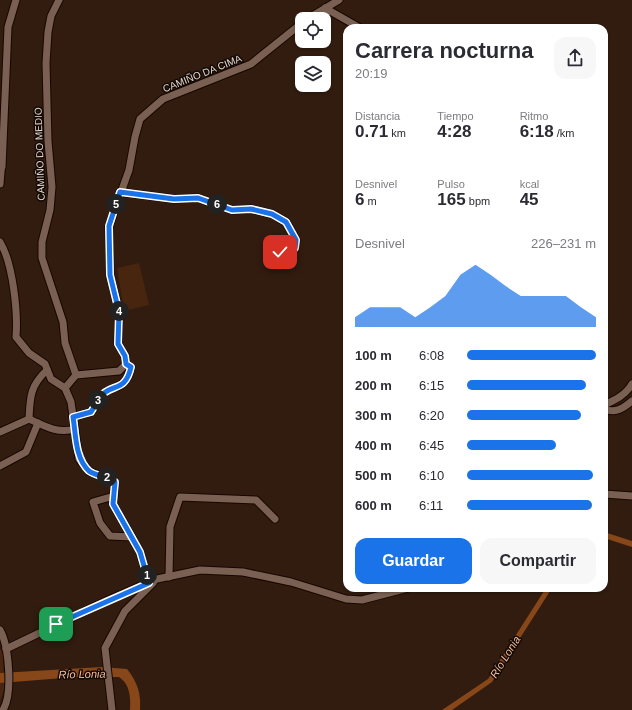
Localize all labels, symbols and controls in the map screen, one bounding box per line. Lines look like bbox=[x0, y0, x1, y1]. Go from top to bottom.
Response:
map controls bbox=[295, 12, 331, 92]
button: locate bbox=[295, 12, 331, 48]
button: share bbox=[554, 37, 596, 79]
text: Carrera nocturna bbox=[355, 38, 534, 63]
street label: CAMIÑO DA CIMA bbox=[161, 52, 243, 94]
button: layers bbox=[295, 56, 331, 92]
text: 20:19 bbox=[355, 66, 388, 81]
street label: CAMIÑO DO MEDIO bbox=[31, 107, 47, 201]
text: Distancia bbox=[355, 110, 400, 122]
text: Tiempo bbox=[437, 110, 474, 122]
text: Ritmo bbox=[520, 110, 548, 122]
text: 0.71 bbox=[355, 122, 388, 141]
text: 4:28 bbox=[437, 122, 471, 141]
text: 6:18 bbox=[520, 122, 554, 141]
text: km bbox=[388, 127, 406, 139]
text: /km bbox=[554, 127, 574, 139]
text: Desnivel bbox=[355, 178, 397, 190]
text: Pulso bbox=[437, 178, 465, 190]
text: kcal bbox=[520, 178, 539, 190]
text: 6 bbox=[355, 190, 364, 209]
text: 165 bbox=[437, 190, 466, 209]
text: 45 bbox=[520, 190, 539, 209]
pin: 5 bbox=[106, 194, 126, 214]
pin: 6 bbox=[207, 194, 227, 214]
text: m bbox=[364, 195, 377, 207]
text: bpm bbox=[466, 195, 490, 207]
text: 5 bbox=[113, 198, 119, 210]
text: 6 bbox=[214, 198, 220, 210]
pin bbox=[263, 235, 297, 269]
text: Desnivel bbox=[355, 236, 405, 251]
text: 226–231 m bbox=[531, 236, 596, 251]
icon: check bbox=[269, 241, 291, 263]
pin: 4 bbox=[109, 301, 129, 321]
text: 4 bbox=[116, 305, 122, 317]
text: 100 m bbox=[355, 348, 392, 363]
text: 6:08 bbox=[419, 348, 444, 363]
text: 200 m bbox=[355, 378, 392, 393]
text: 6:15 bbox=[419, 378, 444, 393]
pin: 3 bbox=[88, 390, 108, 410]
text: 3 bbox=[95, 394, 101, 406]
text: 300 m bbox=[355, 408, 392, 423]
text: 6:20 bbox=[419, 408, 444, 423]
text: 400 m bbox=[355, 438, 392, 453]
text: 6:45 bbox=[419, 438, 444, 453]
pin: 2 bbox=[97, 467, 117, 487]
text: 500 m bbox=[355, 468, 392, 483]
text: 6:10 bbox=[419, 468, 444, 483]
text: 2 bbox=[104, 471, 110, 483]
text: 600 m bbox=[355, 498, 392, 513]
text: 6:11 bbox=[419, 498, 443, 513]
button: Guardar bbox=[355, 538, 472, 584]
button: Compartir bbox=[480, 538, 596, 584]
pin: 1 bbox=[137, 565, 157, 585]
text: 1 bbox=[144, 569, 150, 581]
pin bbox=[39, 607, 73, 641]
icon: arrive bbox=[45, 613, 67, 635]
water label: Río Lonia bbox=[487, 634, 523, 680]
water label: Río Lonia bbox=[58, 668, 106, 680]

